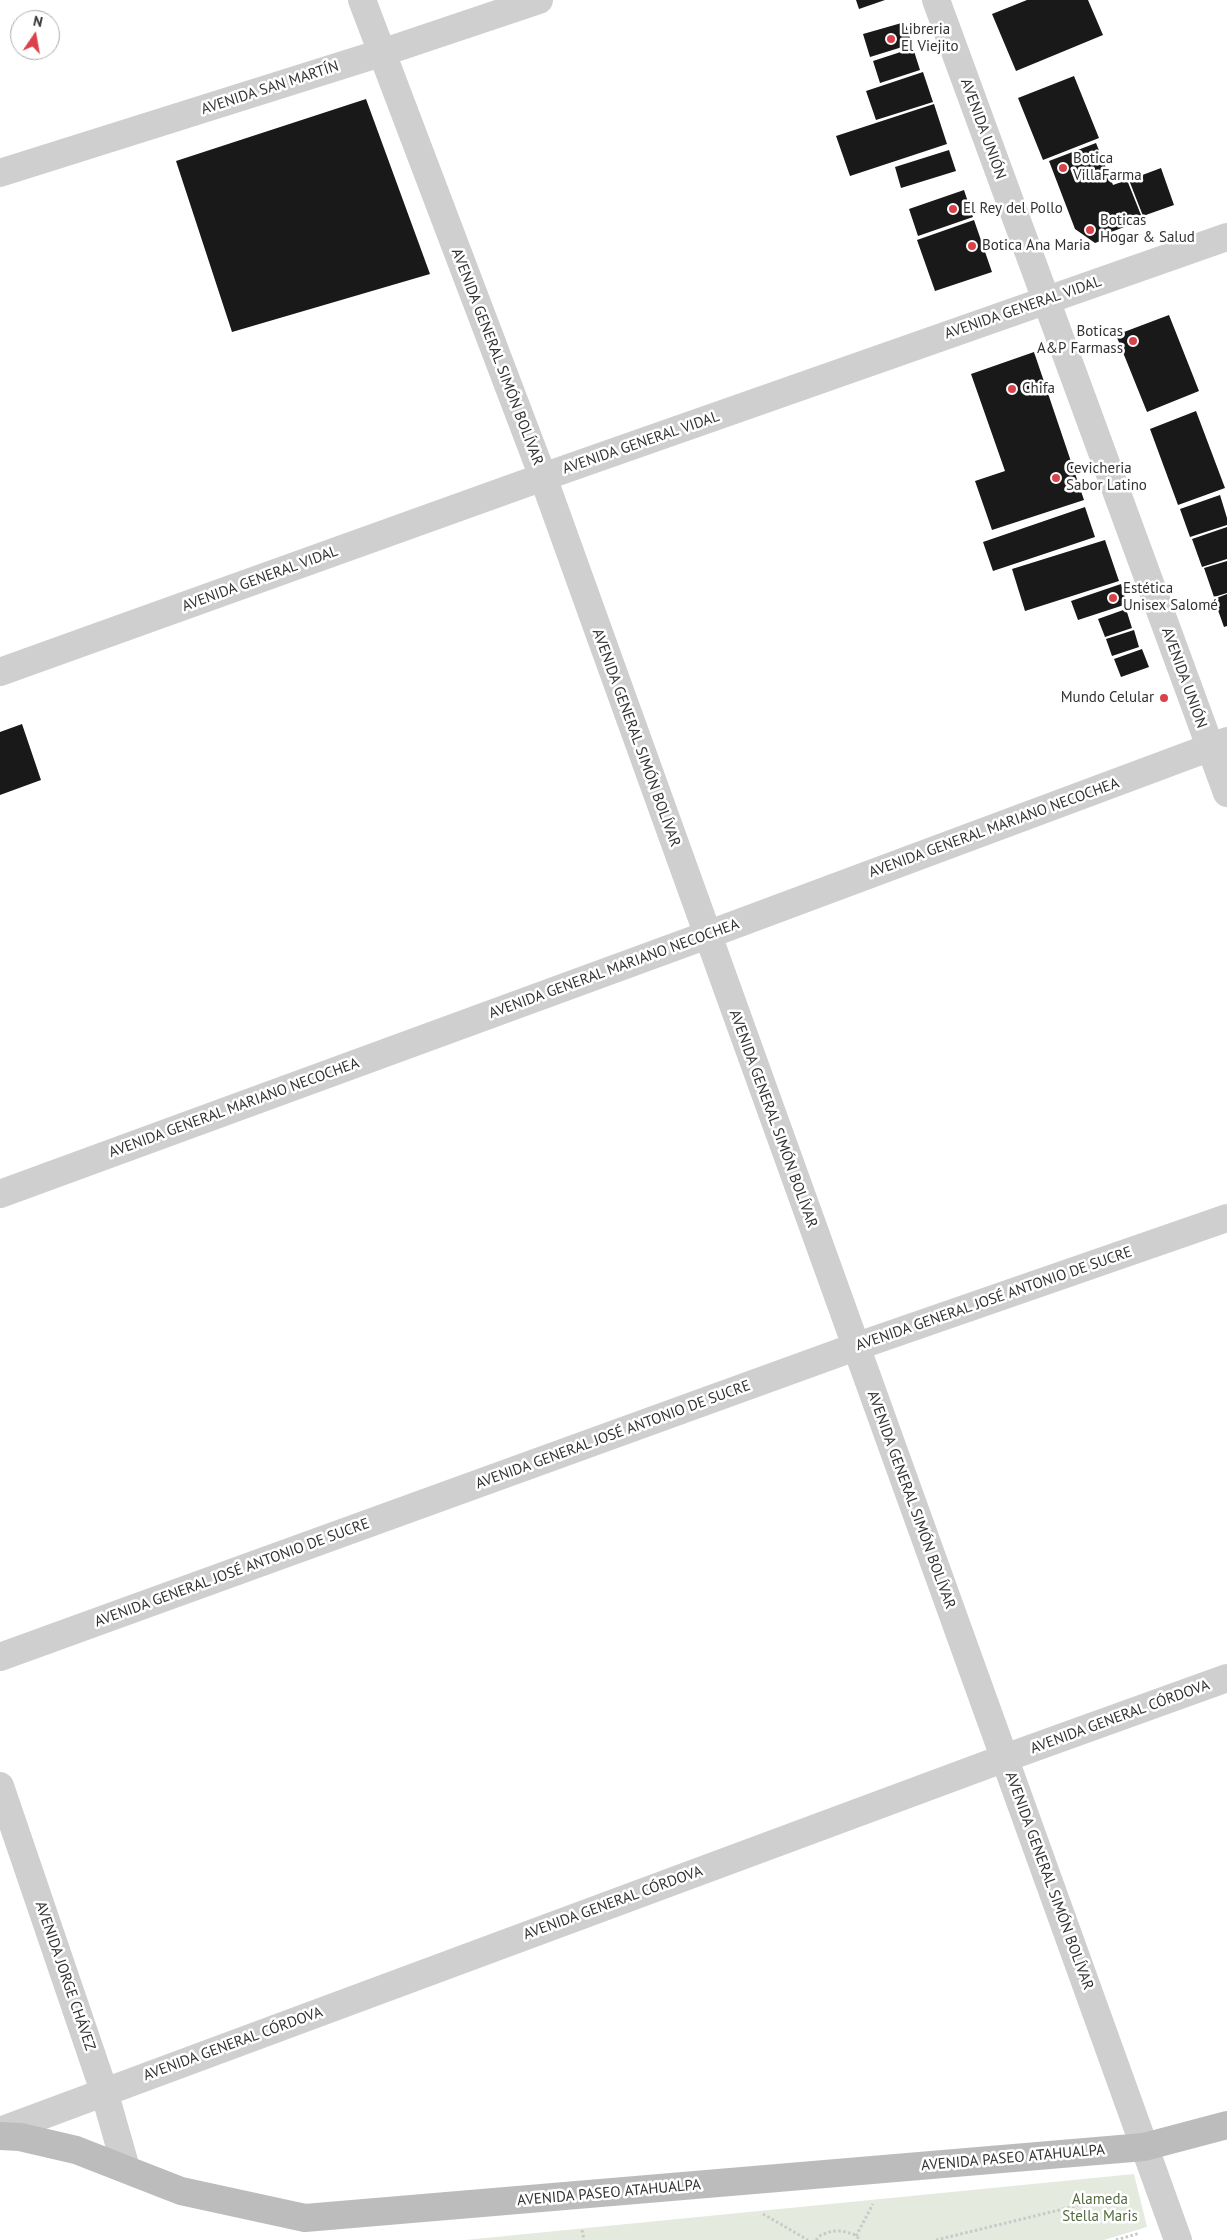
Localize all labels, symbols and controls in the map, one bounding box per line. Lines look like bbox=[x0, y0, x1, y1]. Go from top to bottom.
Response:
north arrow bbox=[10, 10, 60, 60]
text: N bbox=[32, 12, 44, 31]
place label: Libreria El Viejito bbox=[901, 21, 959, 56]
marker: Libreria El Viejito bbox=[885, 33, 897, 45]
street label: AVENIDA SAN MARTÍN bbox=[199, 57, 341, 119]
street label: AVENIDA UNIÓN bbox=[956, 76, 1010, 182]
place label: Botica VillaFarma bbox=[1073, 150, 1142, 185]
marker: Botica VillaFarma bbox=[1057, 162, 1069, 174]
place label: El Rey del Pollo bbox=[963, 200, 1063, 218]
marker: El Rey del Pollo bbox=[947, 203, 959, 215]
place label: Boticas Hogar & Salud bbox=[1100, 212, 1195, 247]
marker: Boticas Hogar & Salud bbox=[1084, 224, 1096, 236]
place label: Botica Ana Maria bbox=[982, 237, 1090, 255]
marker: Botica Ana Maria bbox=[966, 240, 978, 252]
street label: AVENIDA GENERAL SIMÓN BOLÍVAR bbox=[447, 246, 547, 468]
street label: AVENIDA GENERAL VIDAL bbox=[942, 273, 1104, 343]
place label: Boticas A&P Farmass bbox=[1037, 323, 1123, 358]
marker: Boticas A&P Farmass bbox=[1127, 335, 1139, 347]
place label: Chifa bbox=[1022, 380, 1055, 398]
marker: Chifa bbox=[1006, 383, 1018, 395]
street label: AVENIDA GENERAL VIDAL bbox=[560, 408, 722, 478]
place label: Cevicheria Sabor Latino bbox=[1066, 460, 1147, 495]
marker: Cevicheria Sabor Latino bbox=[1050, 472, 1062, 484]
street label: AVENIDA GENERAL VIDAL bbox=[180, 542, 340, 616]
place label: Estética Unisex Salomé bbox=[1123, 580, 1218, 615]
marker: Estética Unisex Salomé bbox=[1107, 592, 1119, 604]
street label: AVENIDA UNIÓN bbox=[1157, 625, 1211, 731]
street label: AVENIDA GENERAL SIMÓN BOLÍVAR bbox=[588, 626, 684, 850]
place label: Mundo Celular bbox=[1061, 689, 1154, 707]
marker: Mundo Celular bbox=[1158, 692, 1170, 704]
street label: AVENIDA GENERAL MARIANO NECOCHEA bbox=[866, 774, 1122, 882]
street label: AVENIDA GENERAL MARIANO NECOCHEA bbox=[486, 915, 742, 1023]
street label: AVENIDA GENERAL SIMÓN BOLÍVAR bbox=[725, 1007, 821, 1231]
street label: AVENIDA GENERAL MARIANO NECOCHEA bbox=[106, 1054, 362, 1162]
street label: AVENIDA GENERAL JOSÉ ANTONIO DE SUCRE bbox=[854, 1243, 1134, 1355]
street label: AVENIDA GENERAL JOSÉ ANTONIO DE SUCRE bbox=[473, 1377, 753, 1493]
street label: AVENIDA GENERAL SIMÓN BOLÍVAR bbox=[863, 1388, 959, 1612]
street label: AVENIDA GENERAL JOSÉ ANTONIO DE SUCRE bbox=[92, 1515, 372, 1631]
street label: AVENIDA GENERAL CÓRDOVA bbox=[1028, 1676, 1212, 1758]
street label: AVENIDA GENERAL SIMÓN BOLÍVAR bbox=[1001, 1769, 1097, 1993]
street label: AVENIDA GENERAL CÓRDOVA bbox=[521, 1862, 705, 1944]
street label: AVENIDA JORGE CHÁVEZ bbox=[31, 1899, 99, 2053]
street label: AVENIDA GENERAL CÓRDOVA bbox=[141, 2003, 325, 2085]
street label: AVENIDA PASEO ATAHUALPA bbox=[920, 2141, 1106, 2175]
street label: AVENIDA PASEO ATAHUALPA bbox=[516, 2176, 702, 2210]
park label: Alameda Stella Maris bbox=[1062, 2191, 1138, 2226]

